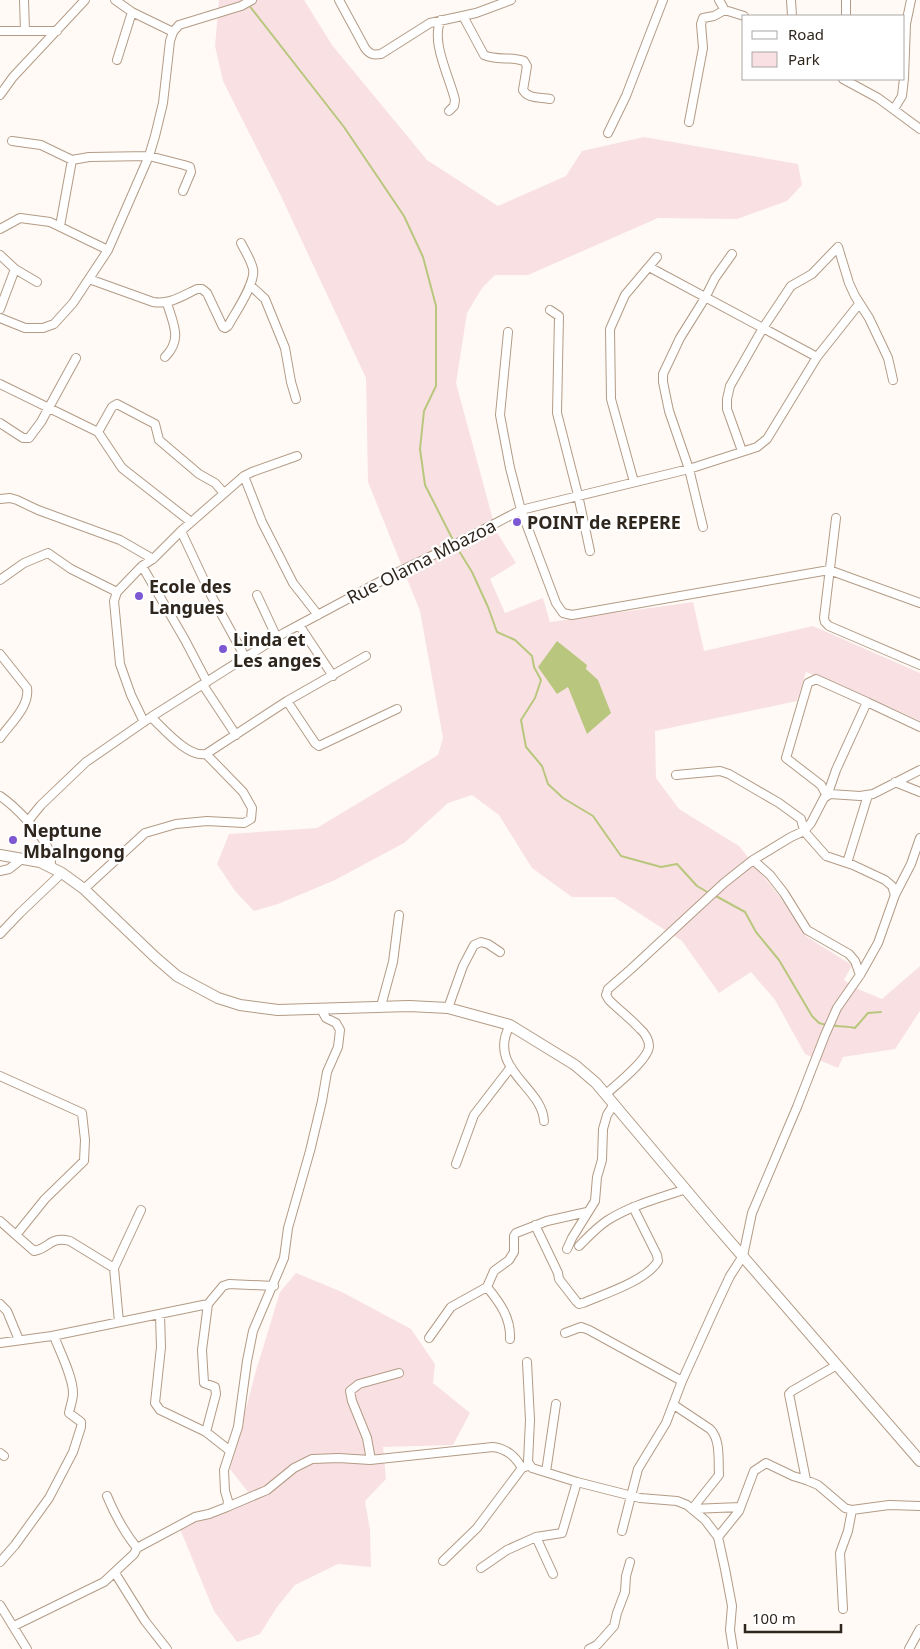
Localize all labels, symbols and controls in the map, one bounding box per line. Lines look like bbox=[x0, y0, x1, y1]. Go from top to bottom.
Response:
legend bbox=[742, 15, 905, 80]
text: Road bbox=[788, 24, 824, 44]
text: Park bbox=[788, 49, 820, 69]
place label: POINT de REPERE bbox=[527, 510, 681, 534]
street label: Rue Olama Mbazoa bbox=[342, 513, 500, 609]
marker: POINT de REPERE bbox=[511, 516, 523, 528]
place label: Ecole des Langues bbox=[149, 574, 232, 619]
marker: Ecole des Langues bbox=[133, 590, 145, 602]
place label: Linda et Les anges bbox=[233, 627, 321, 672]
marker: Linda et Les anges bbox=[217, 643, 229, 655]
place label: Neptune Mbalngong bbox=[23, 818, 125, 863]
marker: Neptune Mbalngong bbox=[7, 834, 19, 846]
scale bar bbox=[745, 1602, 841, 1634]
text: 100 m bbox=[752, 1608, 796, 1628]

